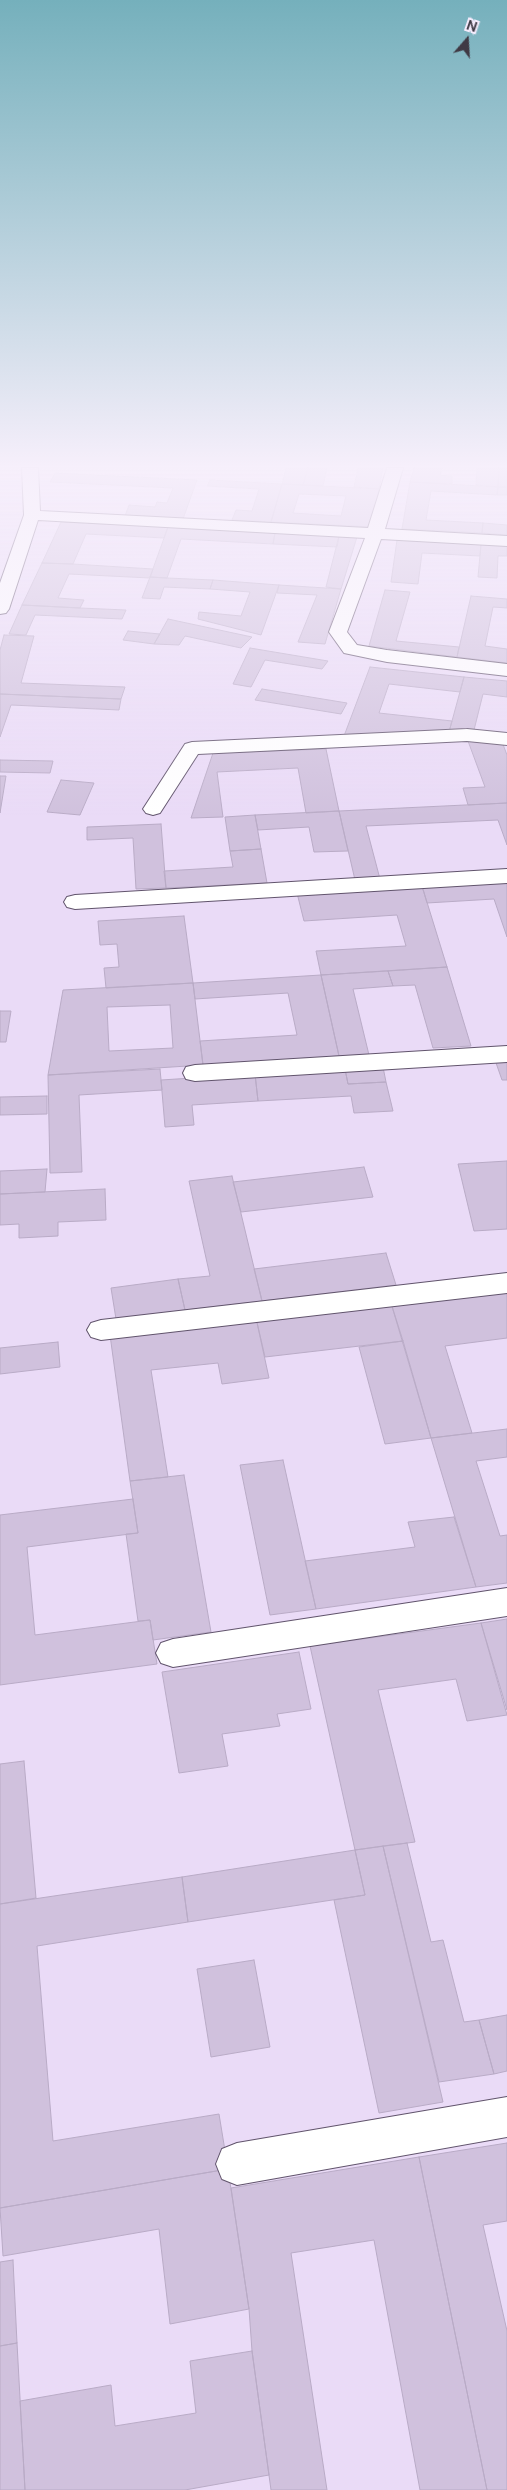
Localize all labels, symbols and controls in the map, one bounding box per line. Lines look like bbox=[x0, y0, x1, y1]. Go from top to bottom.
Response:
north arrow bbox=[442, 15, 492, 65]
text: N bbox=[464, 16, 480, 36]

